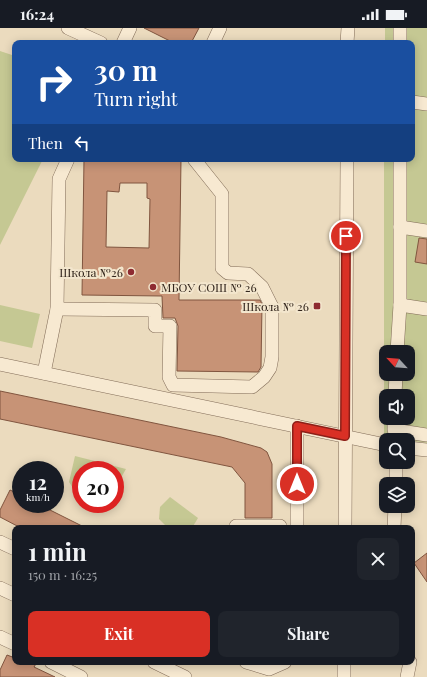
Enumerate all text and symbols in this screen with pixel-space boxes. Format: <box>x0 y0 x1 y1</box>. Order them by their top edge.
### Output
text: 16:24 <box>20 4 54 24</box>
text: 30 m <box>94 51 158 88</box>
icon: right <box>28 56 80 108</box>
text: Turn right <box>94 87 177 111</box>
icon: left <box>71 132 93 154</box>
text: Then <box>28 133 63 153</box>
pin <box>329 219 363 253</box>
icon: arrive <box>335 225 357 247</box>
place label: Школа №26 <box>59 264 123 280</box>
marker: Школа №26 <box>126 267 136 277</box>
place label: МБОУ СОШ № 26 <box>161 279 257 295</box>
marker: МБОУ СОШ № 26 <box>148 282 158 292</box>
place label: Школа № 26 <box>242 298 309 314</box>
marker: Школа № 26 <box>312 301 322 311</box>
north arrow <box>379 345 415 381</box>
map controls <box>379 345 415 513</box>
button: sound <box>379 389 415 425</box>
button: search <box>379 433 415 469</box>
speed limit sign: 20 <box>72 461 124 513</box>
position arrow <box>276 463 318 505</box>
text: 12 <box>29 468 47 495</box>
button: layers <box>379 477 415 513</box>
text: km/h <box>26 490 50 504</box>
text: 1 min <box>28 535 87 567</box>
button: close <box>357 538 399 580</box>
text: 150 m · 16:25 <box>28 566 97 583</box>
button: Exit <box>28 611 210 657</box>
button: Share <box>218 611 399 657</box>

